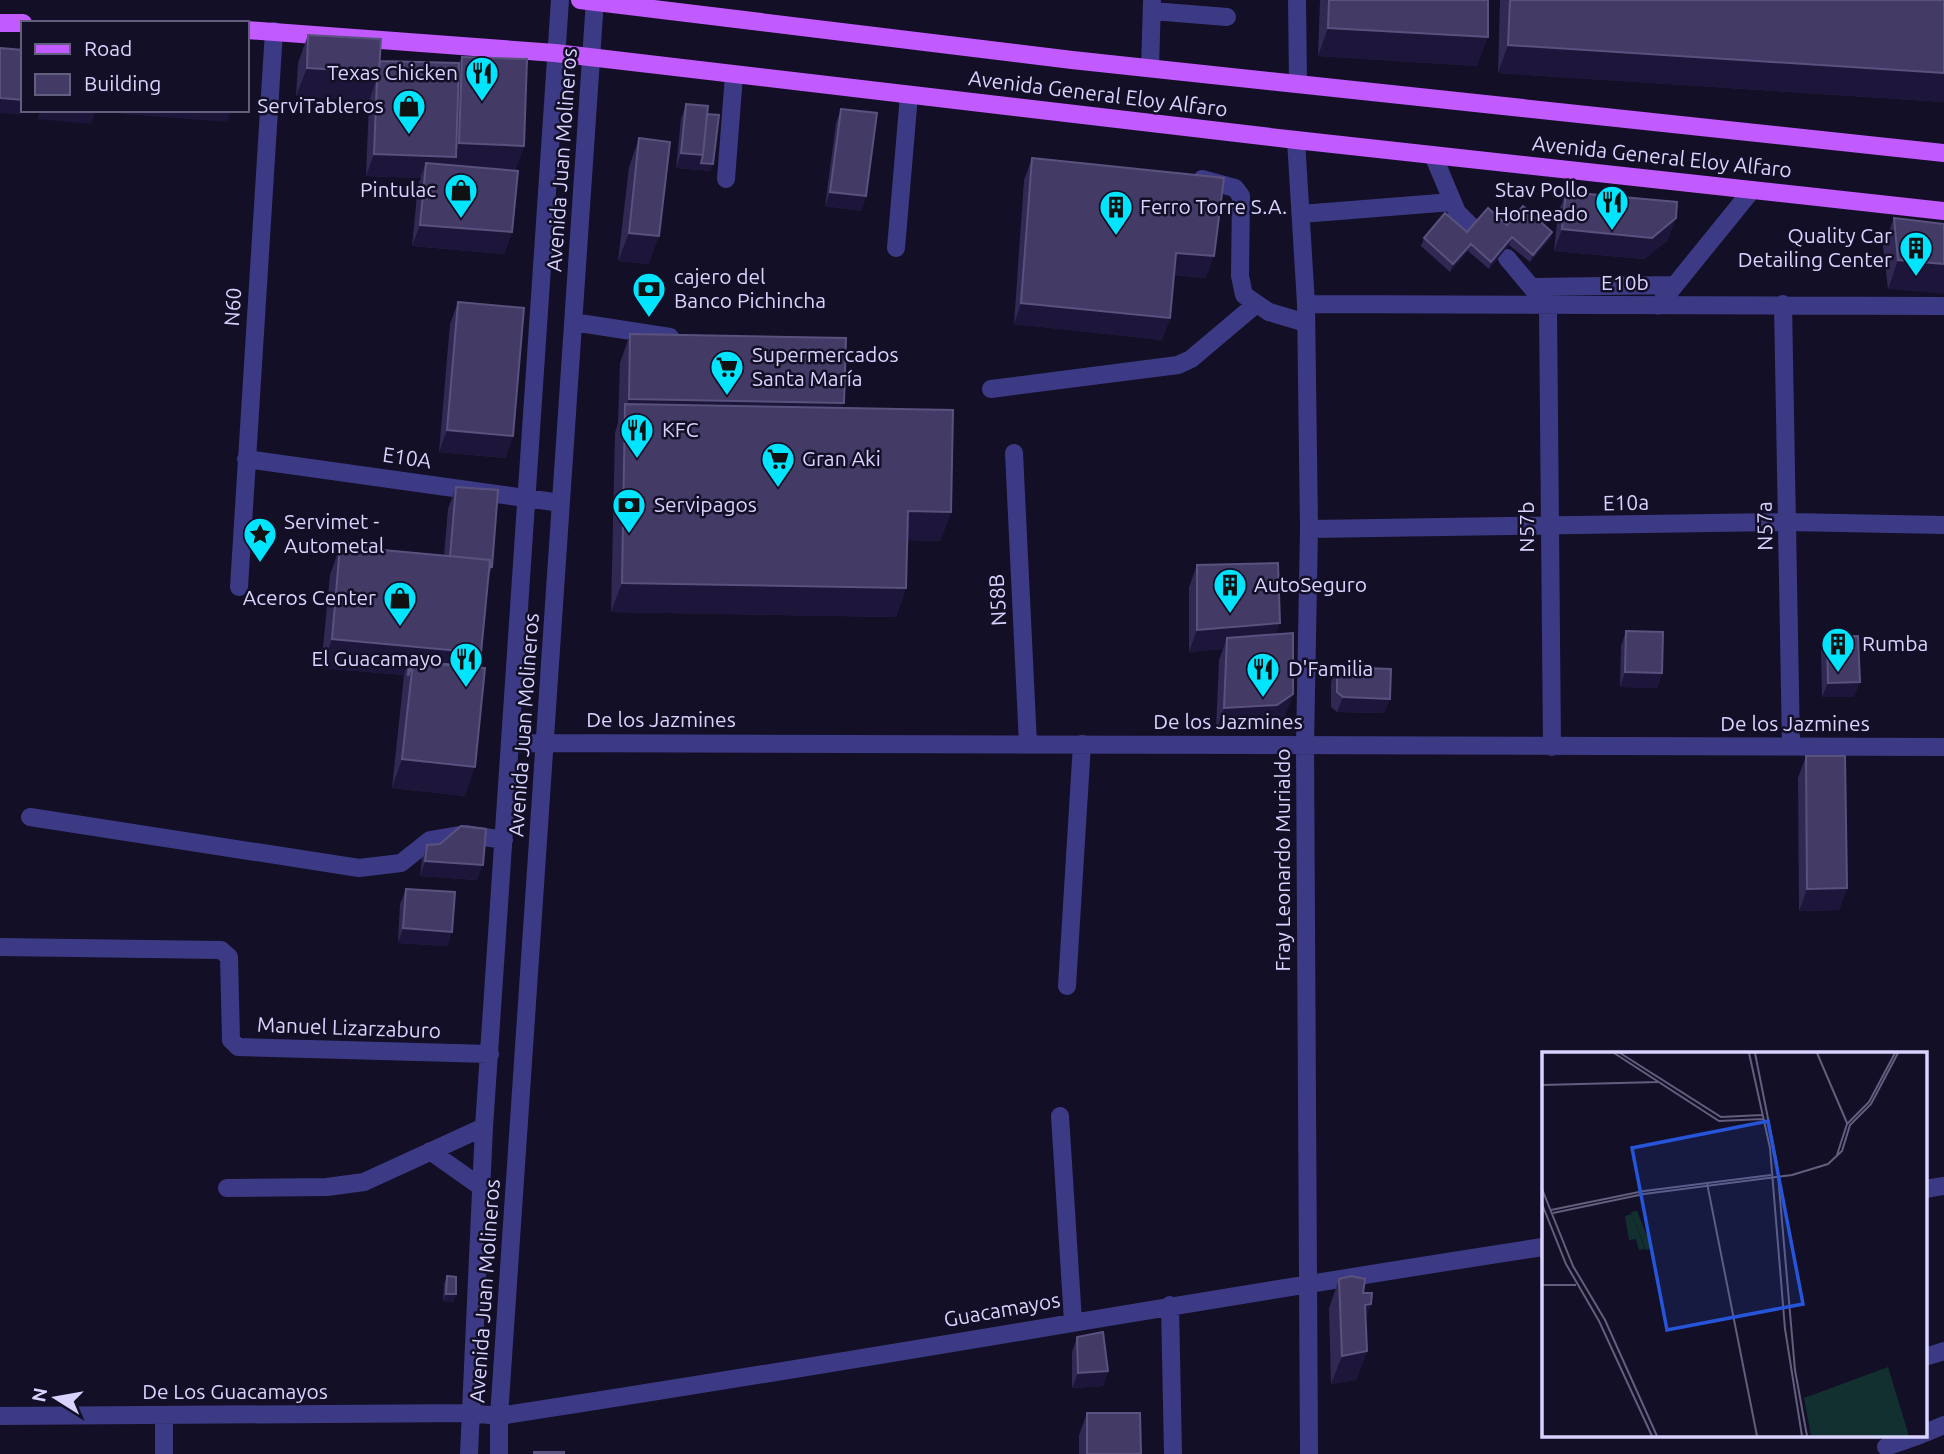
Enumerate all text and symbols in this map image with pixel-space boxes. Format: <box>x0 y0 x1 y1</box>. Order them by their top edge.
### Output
legend <box>21 21 248 112</box>
text: Road <box>84 36 132 60</box>
street label: Avenida Juan Molineros <box>541 47 581 273</box>
restaurant icon: Texas Chicken <box>463 54 501 103</box>
place label: Texas Chicken <box>327 60 458 84</box>
street label: Avenida General Eloy Alfaro <box>967 65 1229 121</box>
text: Building <box>84 71 161 95</box>
shop icon: ServiTableros <box>390 87 428 136</box>
place label: ServiTableros <box>257 93 384 117</box>
street label: Avenida General Eloy Alfaro <box>1531 130 1793 182</box>
shop icon: Pintulac <box>442 171 480 220</box>
place label: Pintulac <box>360 177 436 201</box>
place label: Stav Pollo Horneado <box>1494 177 1588 225</box>
restaurant icon: Stav Pollo Horneado <box>1593 183 1631 232</box>
building icon: Ferro Torre S.A. <box>1097 188 1135 237</box>
place label: Ferro Torre S.A. <box>1140 194 1287 218</box>
place label: Quality Car Detailing Center <box>1738 223 1892 271</box>
building icon: Quality Car Detailing Center <box>1897 229 1935 278</box>
place label: cajero del Banco Pichincha <box>674 264 826 312</box>
bank icon: cajero del Banco Pichincha <box>630 270 668 319</box>
street label: E10b <box>1601 270 1649 294</box>
street label: N60 <box>219 287 245 327</box>
place label: Supermercados Santa María <box>752 342 899 390</box>
supermarket icon: Supermercados Santa María <box>708 348 746 397</box>
restaurant icon: KFC <box>618 411 656 460</box>
place label: KFC <box>662 417 699 441</box>
supermarket icon: Gran Aki <box>759 440 797 489</box>
street label: E10A <box>381 442 433 472</box>
place label: Gran Aki <box>802 446 881 470</box>
bank icon: Servipagos <box>610 486 648 535</box>
street label: E10a <box>1603 490 1649 514</box>
place label: Servipagos <box>654 492 757 516</box>
street label: N57a <box>1752 501 1776 551</box>
street label: N57b <box>1514 502 1538 552</box>
place label: Servimet - Autometal <box>284 509 384 557</box>
place icon: Servimet - Autometal <box>241 515 279 564</box>
building icon: AutoSeguro <box>1211 566 1249 615</box>
place label: AutoSeguro <box>1254 572 1367 596</box>
street label: N58B <box>984 573 1010 627</box>
shop icon: Aceros Center <box>381 579 419 628</box>
place label: Aceros Center <box>243 585 376 609</box>
street label: Avenida Juan Molineros <box>503 612 543 838</box>
building icon: Rumba <box>1819 625 1857 674</box>
place label: Rumba <box>1862 631 1928 655</box>
restaurant icon: El Guacamayo <box>447 640 485 689</box>
place label: El Guacamayo <box>311 646 442 670</box>
restaurant icon: D'Familia <box>1244 650 1282 699</box>
place label: D'Familia <box>1288 656 1373 680</box>
street label: De los Jazmines <box>586 707 736 731</box>
street label: De los Jazmines <box>1153 709 1303 733</box>
street label: De los Jazmines <box>1720 711 1870 735</box>
street label: Fray Leonardo Murialdo <box>1270 748 1294 972</box>
street label: Manuel Lizarzaburo <box>257 1012 441 1042</box>
inset map <box>1542 1052 1926 1436</box>
street label: Avenida Juan Molineros <box>464 1178 504 1404</box>
street label: Guacamayos <box>942 1287 1062 1331</box>
north arrow <box>21 1363 91 1433</box>
street label: De Los Guacamayos <box>142 1379 328 1403</box>
text: N <box>27 1386 51 1404</box>

